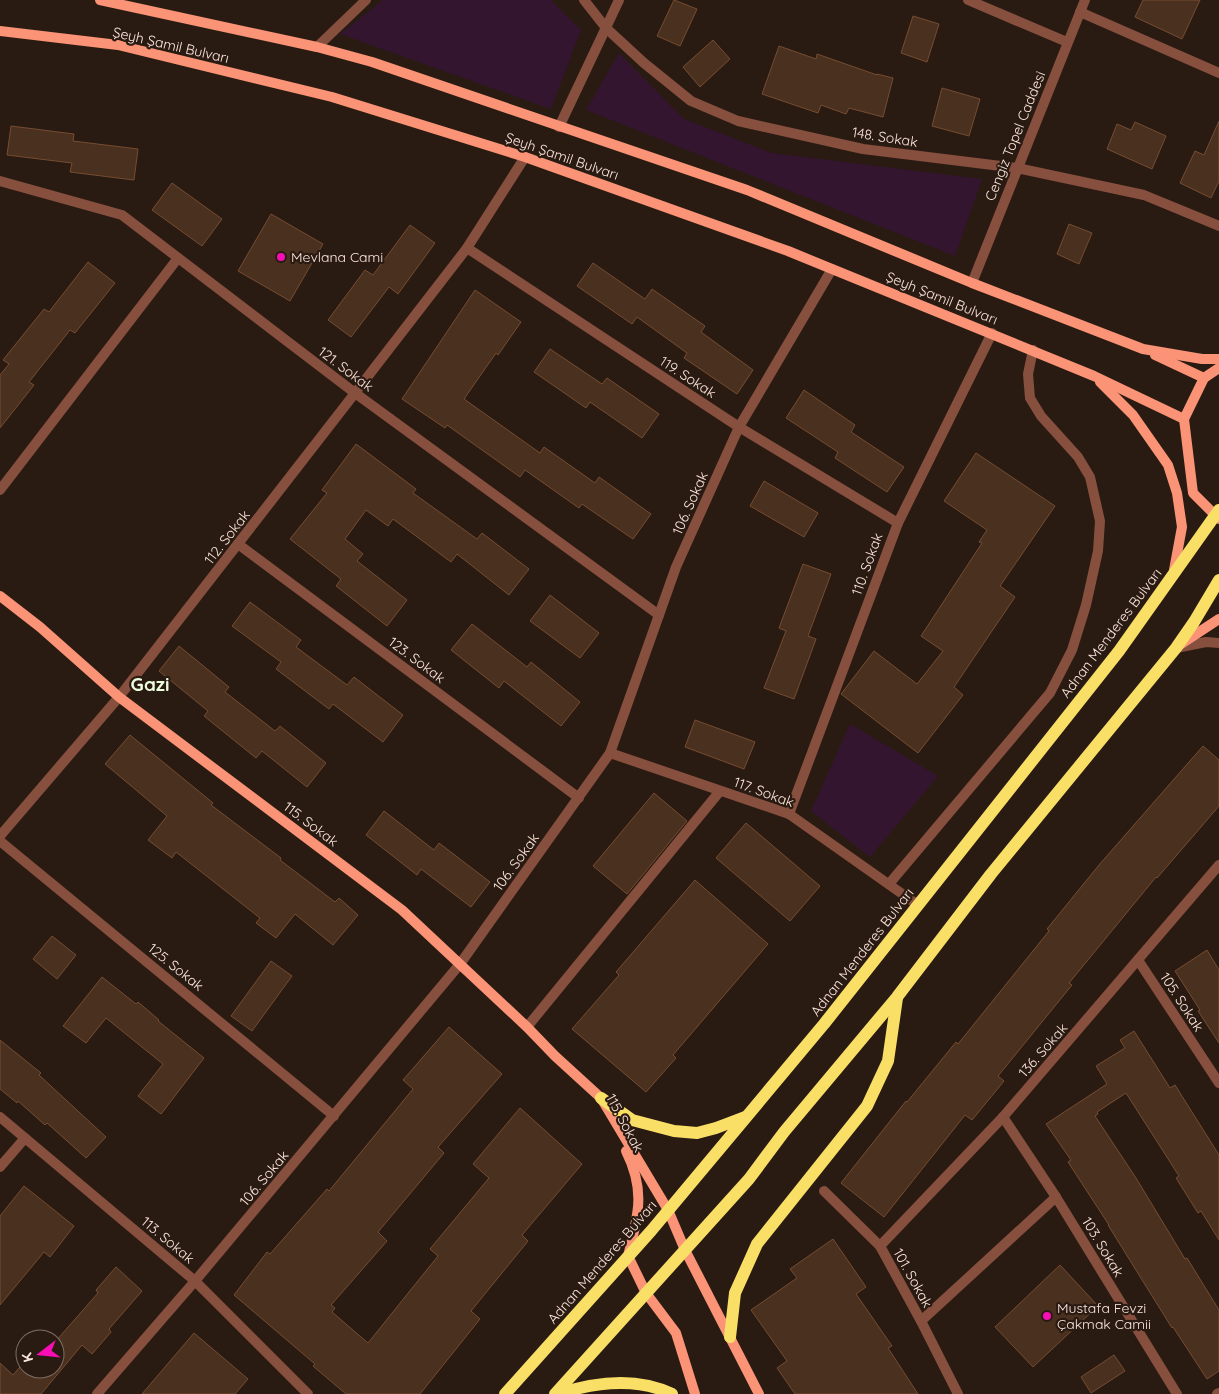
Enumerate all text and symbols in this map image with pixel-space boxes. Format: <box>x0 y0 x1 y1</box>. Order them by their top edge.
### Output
street label: Şeyh Şamil Bulvarı <box>111 23 231 67</box>
street label: Cengiz Topel Caddesi <box>981 69 1049 203</box>
street label: 148. Sokak <box>851 123 919 151</box>
street label: Şeyh Şamil Bulvarı <box>503 128 621 184</box>
place label: Mevlana Cami <box>291 248 383 266</box>
marker: Mevlana Cami <box>275 251 287 263</box>
street label: Şeyh Şamil Bulvarı <box>884 267 1000 329</box>
street label: 121. Sokak <box>315 342 377 396</box>
street label: 119. Sokak <box>656 352 720 402</box>
street label: 106. Sokak <box>668 469 712 537</box>
street label: 112. Sokak <box>200 506 254 568</box>
street label: 110. Sokak <box>847 530 887 598</box>
street label: Adnan Menderes Bulvarı <box>1056 565 1166 701</box>
street label: 123. Sokak <box>385 633 449 687</box>
district label: Gazi <box>130 672 170 696</box>
street label: 117. Sokak <box>731 773 797 811</box>
street label: 115. Sokak <box>280 798 342 850</box>
street label: 106. Sokak <box>489 830 543 894</box>
street label: Adnan Menderes Bulvarı <box>806 884 918 1020</box>
street label: 125. Sokak <box>145 939 207 995</box>
street label: 105. Sokak <box>1156 969 1208 1035</box>
street label: 136. Sokak <box>1015 1019 1071 1081</box>
street label: 115. Sokak <box>602 1091 648 1155</box>
street label: 106. Sokak <box>236 1146 292 1210</box>
street label: Adnan Menderes Bulvarı <box>544 1197 660 1327</box>
street label: 113. Sokak <box>138 1213 198 1267</box>
street label: 103. Sokak <box>1078 1214 1128 1280</box>
street label: 101. Sokak <box>889 1245 937 1311</box>
place label: Mustafa Fevzi Çakmak Camii <box>1057 1299 1151 1333</box>
marker: Mustafa Fevzi Çakmak Camii <box>1041 1310 1053 1322</box>
north arrow <box>15 1329 65 1379</box>
text: K <box>18 1351 37 1364</box>

